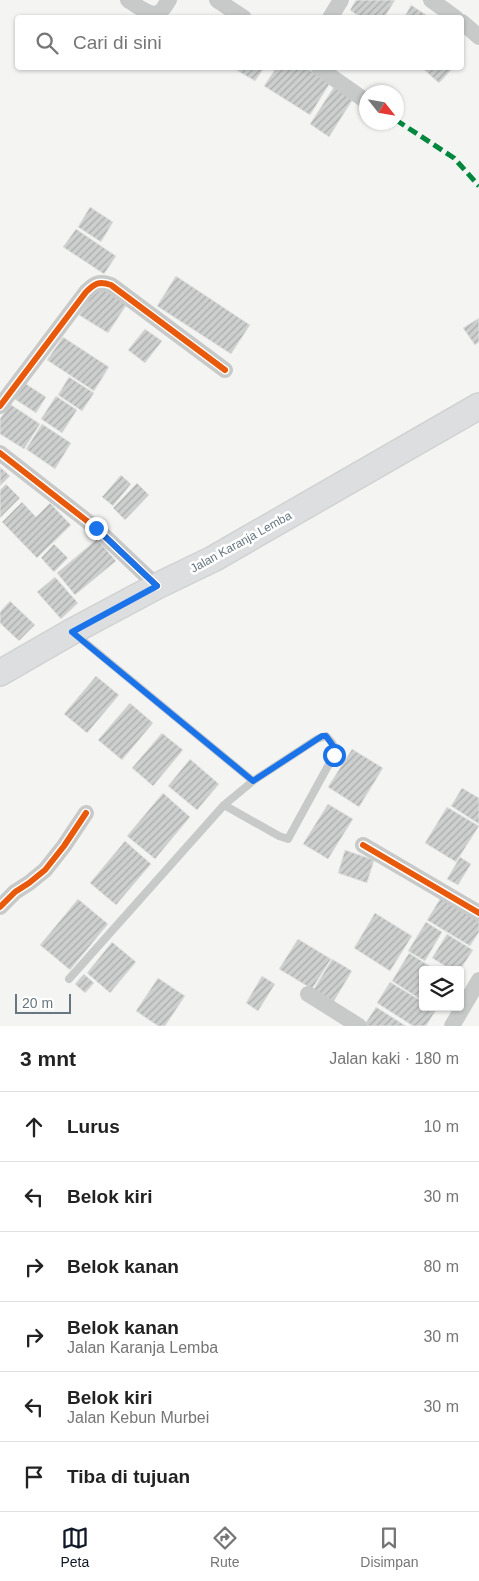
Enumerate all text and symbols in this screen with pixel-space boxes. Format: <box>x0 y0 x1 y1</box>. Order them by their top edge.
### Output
search box <box>15 15 464 70</box>
icon: search <box>33 29 61 57</box>
text: Cari di sini <box>73 32 162 53</box>
north arrow <box>359 85 404 130</box>
street label: Jalan Karanja Lemba <box>188 508 294 576</box>
route end <box>85 517 108 540</box>
route start <box>323 744 346 767</box>
map controls <box>419 966 464 1011</box>
button: layers <box>419 966 464 1011</box>
scale bar <box>15 991 71 1014</box>
text: 20 m <box>22 995 53 1011</box>
text: 3 mnt <box>20 1047 76 1070</box>
text: Jalan kaki · 180 m <box>329 1050 459 1067</box>
icon: ahead <box>20 1113 48 1141</box>
text: Lurus <box>67 1116 120 1137</box>
text: 10 m <box>423 1118 459 1135</box>
icon: left <box>20 1183 48 1211</box>
text: Belok kiri <box>67 1186 153 1207</box>
text: 30 m <box>423 1188 459 1205</box>
icon: right <box>20 1253 48 1281</box>
text: Belok kanan <box>67 1256 179 1277</box>
text: 80 m <box>423 1258 459 1275</box>
text: Belok kanan <box>67 1317 179 1338</box>
icon: right <box>20 1323 48 1351</box>
text: 30 m <box>423 1328 459 1345</box>
text: Jalan Karanja Lemba <box>67 1339 218 1356</box>
text: Belok kiri <box>67 1387 153 1408</box>
icon: left <box>20 1393 48 1421</box>
text: 30 m <box>423 1398 459 1415</box>
text: Jalan Kebun Murbei <box>67 1409 209 1426</box>
icon: arrive <box>20 1463 48 1491</box>
text: Tiba di tujuan <box>67 1466 190 1487</box>
tab: Peta <box>60 1524 89 1570</box>
tab: Rute <box>210 1524 240 1570</box>
tab: Disimpan <box>360 1524 419 1570</box>

